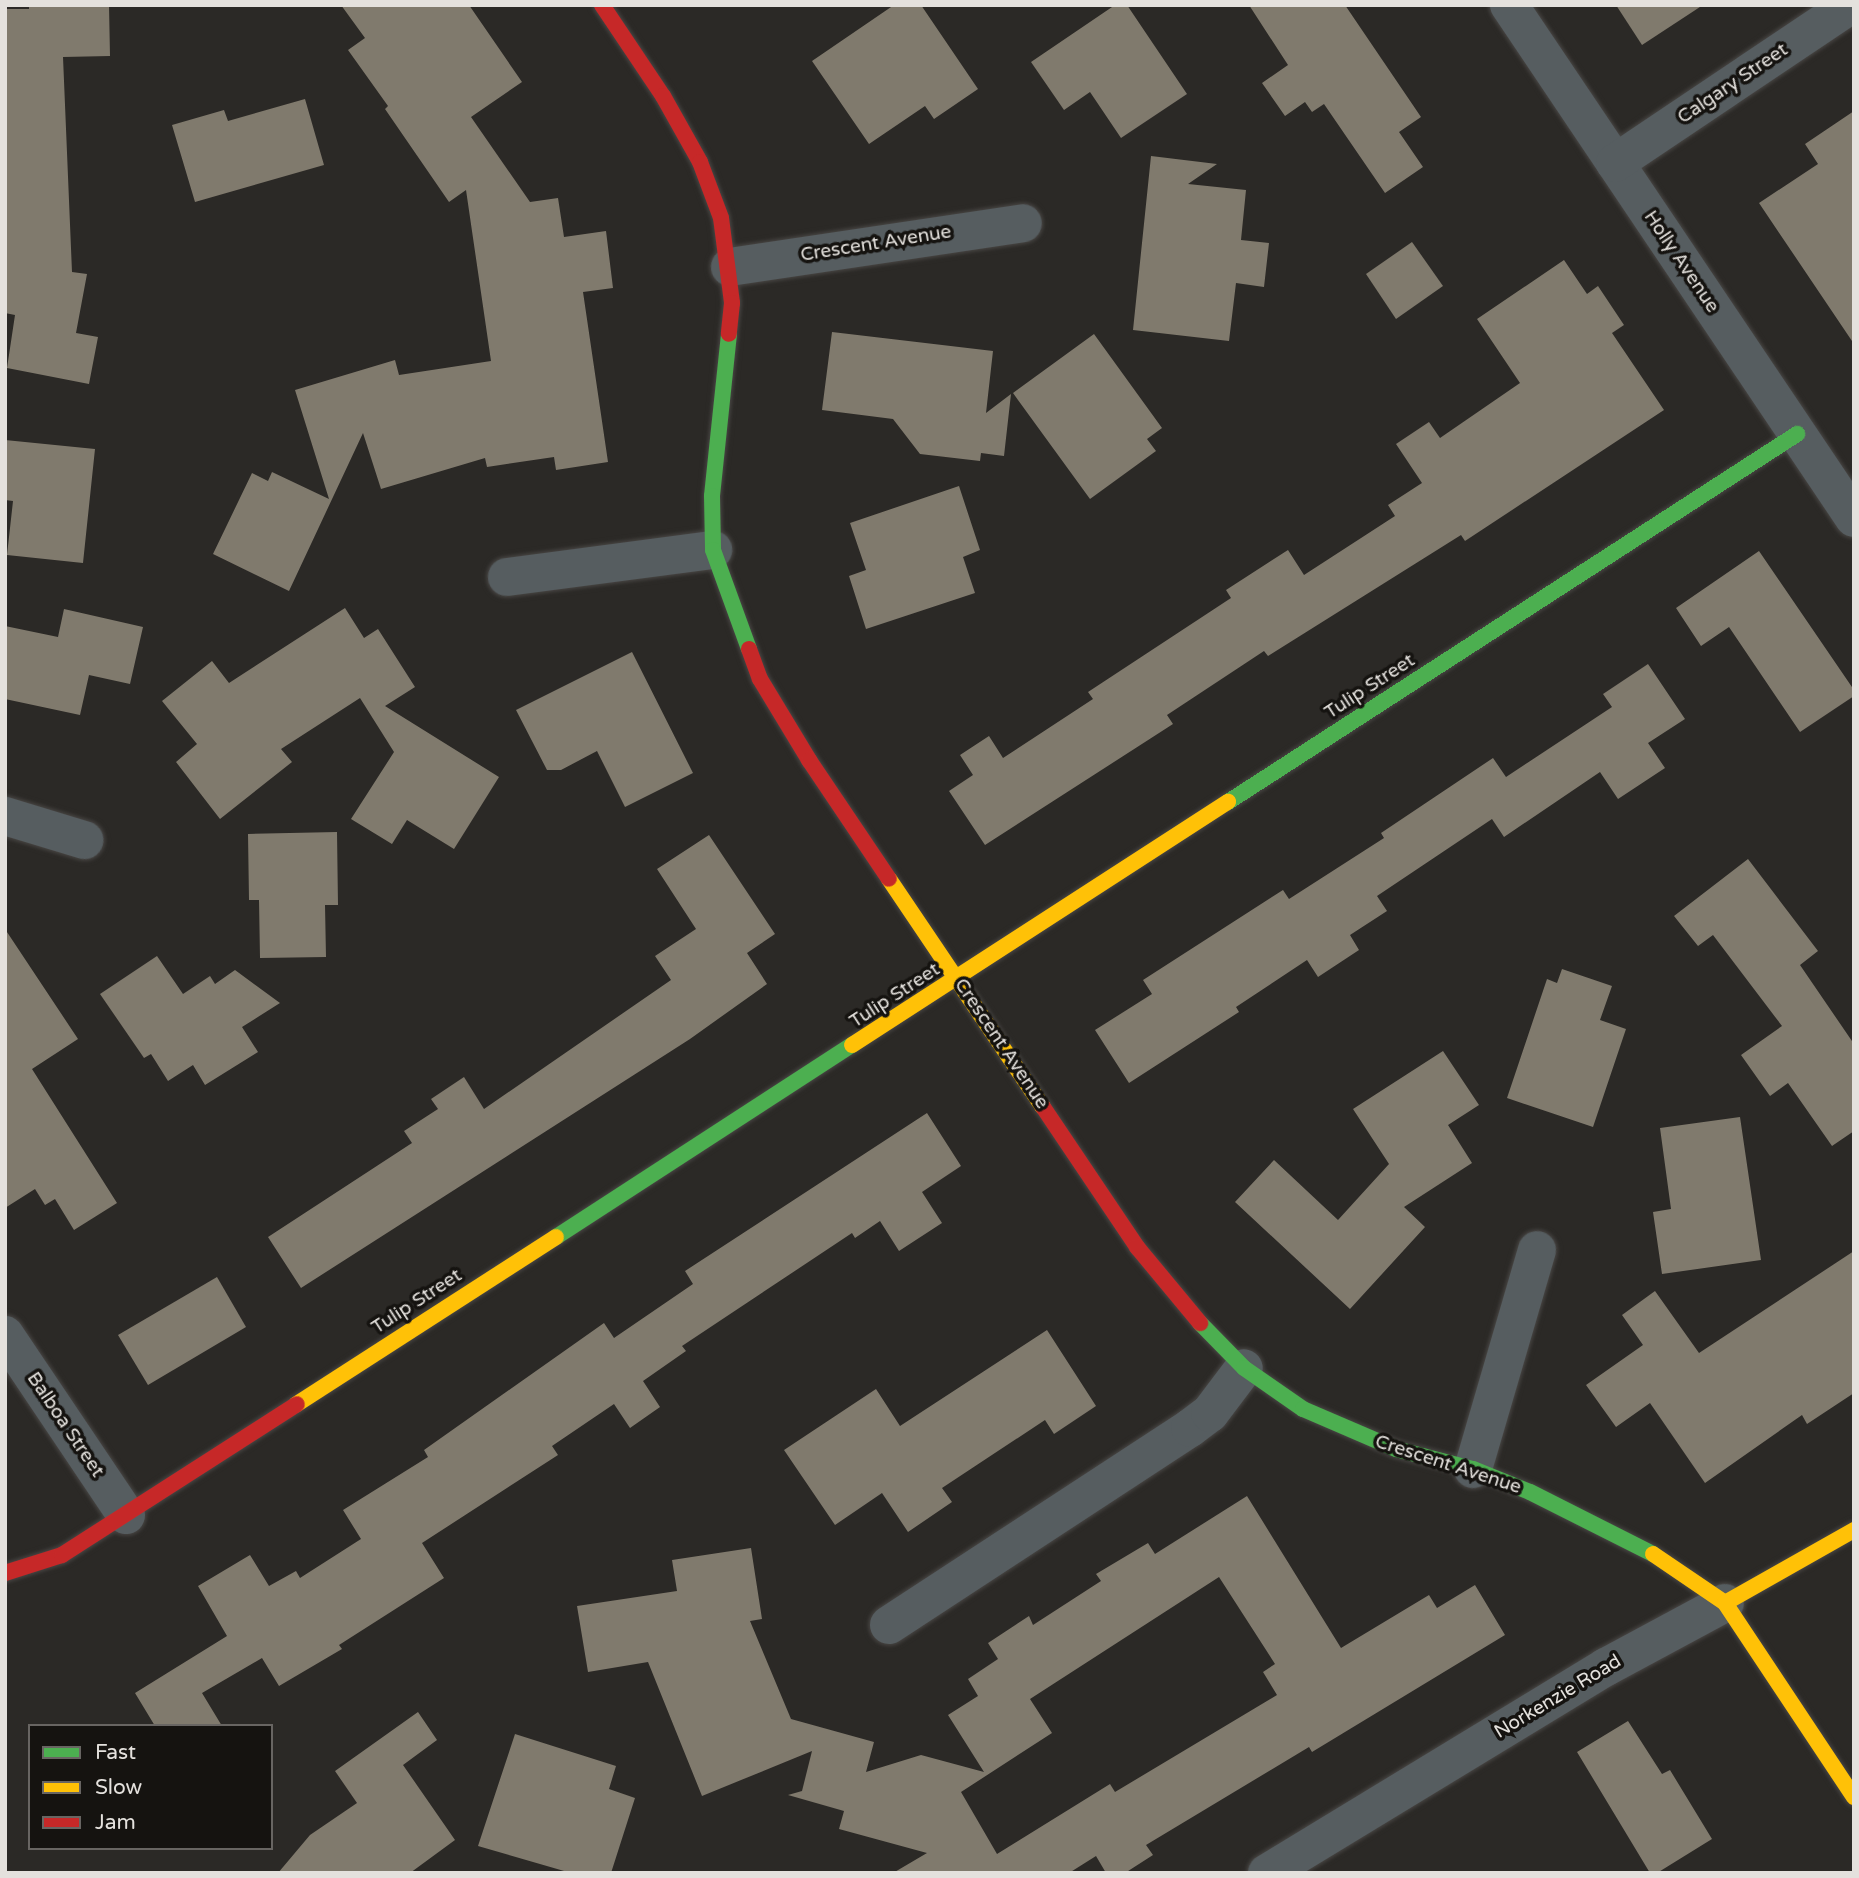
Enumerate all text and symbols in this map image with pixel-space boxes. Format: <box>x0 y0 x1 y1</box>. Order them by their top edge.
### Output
street label: Calgary Street <box>1674 39 1792 129</box>
street label: Holly Avenue <box>1638 207 1724 317</box>
street label: Crescent Avenue <box>799 221 953 267</box>
street label: Tulip Street <box>1321 649 1419 725</box>
street label: Tulip Street <box>846 958 944 1034</box>
street label: Crescent Avenue <box>949 975 1053 1113</box>
street label: Tulip Street <box>368 1264 466 1340</box>
street label: Balboa Street <box>21 1368 109 1482</box>
street label: Crescent Avenue <box>1372 1431 1524 1499</box>
street label: Norkenzie Road <box>1490 1650 1626 1744</box>
legend <box>28 1724 273 1850</box>
text: Fast <box>95 1740 136 1765</box>
text: Slow <box>95 1775 142 1800</box>
text: Jam <box>95 1810 136 1835</box>

